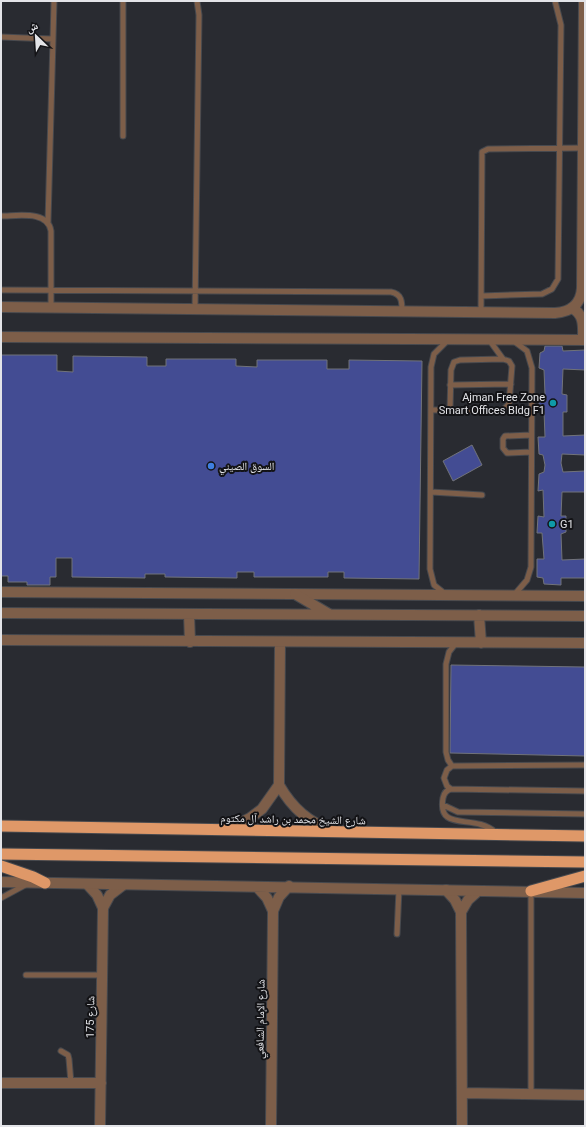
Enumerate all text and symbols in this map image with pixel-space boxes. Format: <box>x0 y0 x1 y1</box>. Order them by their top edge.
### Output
north arrow <box>16 16 56 56</box>
text: ش <box>24 19 41 37</box>
place label: Ajman Free Zone Smart Offices Bldg F1 <box>439 391 545 417</box>
marker: Ajman Free Zone Smart Offices Bldg F1 <box>548 398 558 408</box>
place label: السوق الصيني <box>219 460 274 475</box>
marker: السوق الصيني <box>206 461 216 471</box>
place label: G1 <box>560 518 574 531</box>
marker: G1 <box>547 519 557 529</box>
street label: شارع الشيخ محمد بن راشد آل مكتوم <box>220 812 366 827</box>
street label: شارع الإمام الشافعي <box>253 979 269 1059</box>
street label: شارع 175 <box>84 996 97 1038</box>

